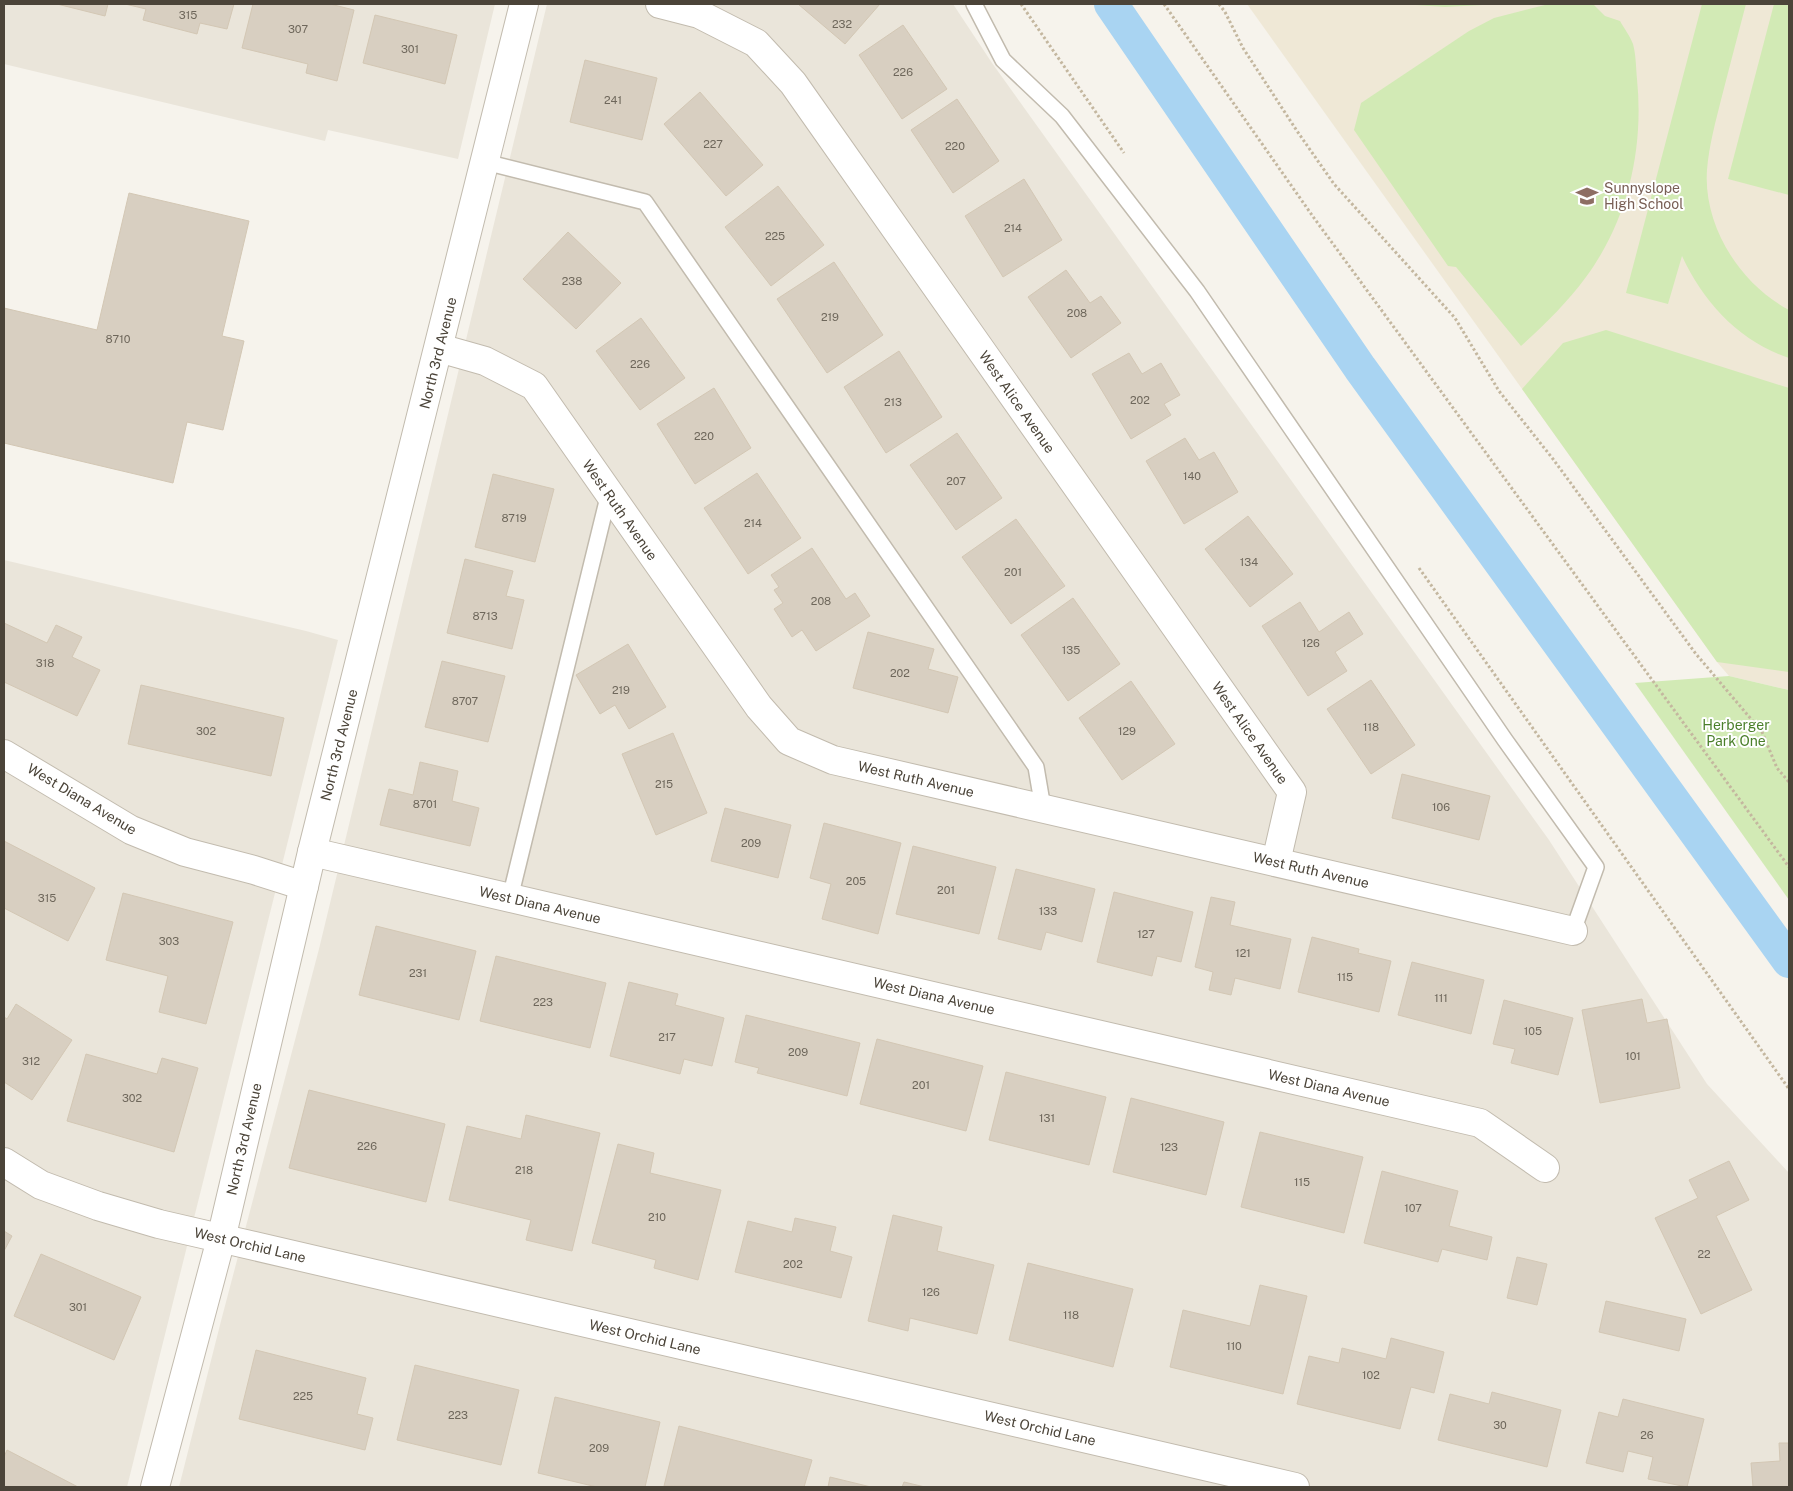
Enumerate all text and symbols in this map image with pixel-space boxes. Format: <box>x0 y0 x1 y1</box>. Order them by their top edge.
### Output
house number: 315 <box>179 9 197 21</box>
house number: 232 <box>832 18 852 30</box>
house number: 307 <box>288 23 308 35</box>
house number: 301 <box>401 43 419 55</box>
house number: 226 <box>893 66 913 78</box>
house number: 241 <box>604 94 622 106</box>
house number: 227 <box>703 138 723 150</box>
house number: 220 <box>945 140 965 152</box>
place label: Sunnyslope High School <box>1604 180 1683 212</box>
school or university icon: Sunnyslope High School <box>1574 183 1600 209</box>
house number: 214 <box>1004 222 1022 234</box>
house number: 225 <box>765 230 785 242</box>
house number: 238 <box>562 275 582 287</box>
street label: North 3rd Avenue <box>416 295 460 411</box>
house number: 208 <box>1067 307 1087 319</box>
house number: 219 <box>821 311 839 323</box>
house number: 8710 <box>106 333 131 345</box>
street label: West Alice Avenue <box>976 348 1058 456</box>
house number: 226 <box>630 358 650 370</box>
house number: 202 <box>1130 394 1150 406</box>
house number: 213 <box>884 396 902 408</box>
house number: 220 <box>694 430 714 442</box>
street label: West Ruth Avenue <box>579 457 661 563</box>
house number: 140 <box>1183 470 1201 482</box>
house number: 207 <box>946 475 966 487</box>
house number: 8719 <box>501 512 527 524</box>
house number: 214 <box>744 517 762 529</box>
house number: 134 <box>1240 556 1258 568</box>
house number: 201 <box>1004 566 1022 578</box>
house number: 208 <box>811 595 831 607</box>
house number: 8713 <box>472 610 498 622</box>
house number: 126 <box>1302 637 1320 649</box>
house number: 135 <box>1062 644 1080 656</box>
house number: 318 <box>36 657 54 669</box>
house number: 202 <box>890 667 910 679</box>
street label: West Alice Avenue <box>1209 679 1291 787</box>
house number: 219 <box>612 684 630 696</box>
street label: North 3rd Avenue <box>317 687 361 803</box>
house number: 8707 <box>452 695 479 707</box>
park label: Herberger Park One <box>1702 717 1770 749</box>
house number: 118 <box>1363 721 1379 733</box>
house number: 302 <box>196 725 217 737</box>
house number: 129 <box>1118 725 1136 737</box>
street label: West Ruth Avenue <box>856 758 976 800</box>
street label: West Diana Avenue <box>24 760 140 838</box>
house number: 215 <box>655 778 673 790</box>
house number: 8701 <box>413 798 437 810</box>
house number: 106 <box>1432 801 1450 813</box>
house number: 209 <box>741 837 761 849</box>
street label: West Ruth Avenue <box>1251 849 1371 891</box>
house number: 205 <box>846 875 866 887</box>
street label: West Diana Avenue <box>478 883 603 927</box>
house number: 201 <box>937 884 955 896</box>
house number: 315 <box>38 892 56 904</box>
house number: 133 <box>1039 905 1057 917</box>
house number: 127 <box>1137 928 1155 940</box>
house number: 303 <box>159 935 179 947</box>
house number: 121 <box>1235 947 1251 959</box>
house number: 231 <box>409 967 427 979</box>
house number: 115 <box>1337 971 1353 983</box>
street label: West Diana Avenue <box>872 974 997 1018</box>
house number: 111 <box>1434 992 1448 1004</box>
house number: 223 <box>533 996 553 1008</box>
house number: 105 <box>1524 1025 1542 1037</box>
house number: 217 <box>658 1031 676 1043</box>
house number: 209 <box>788 1046 808 1058</box>
house number: 101 <box>1625 1050 1641 1062</box>
house number: 312 <box>22 1055 40 1067</box>
street label: West Diana Avenue <box>1267 1066 1392 1110</box>
house number: 201 <box>912 1079 930 1091</box>
street label: North 3rd Avenue <box>223 1081 265 1197</box>
house number: 302 <box>122 1092 143 1104</box>
house number: 131 <box>1039 1112 1055 1124</box>
house number: 226 <box>357 1140 377 1152</box>
house number: 123 <box>1160 1141 1178 1153</box>
house number: 218 <box>515 1164 533 1176</box>
house number: 115 <box>1294 1176 1310 1188</box>
house number: 107 <box>1404 1202 1422 1214</box>
house number: 210 <box>648 1211 666 1223</box>
street label: West Orchid Lane <box>193 1224 308 1266</box>
house number: 22 <box>1697 1248 1711 1260</box>
house number: 202 <box>783 1258 803 1270</box>
house number: 126 <box>922 1286 940 1298</box>
house number: 301 <box>69 1301 87 1313</box>
house number: 118 <box>1063 1309 1079 1321</box>
street label: West Orchid Lane <box>588 1316 703 1358</box>
house number: 110 <box>1226 1340 1242 1352</box>
house number: 102 <box>1362 1369 1380 1381</box>
house number: 225 <box>293 1390 313 1402</box>
street label: West Orchid Lane <box>983 1407 1098 1449</box>
house number: 223 <box>448 1409 468 1421</box>
house number: 30 <box>1493 1419 1507 1431</box>
house number: 26 <box>1640 1429 1654 1441</box>
house number: 209 <box>589 1442 609 1454</box>

